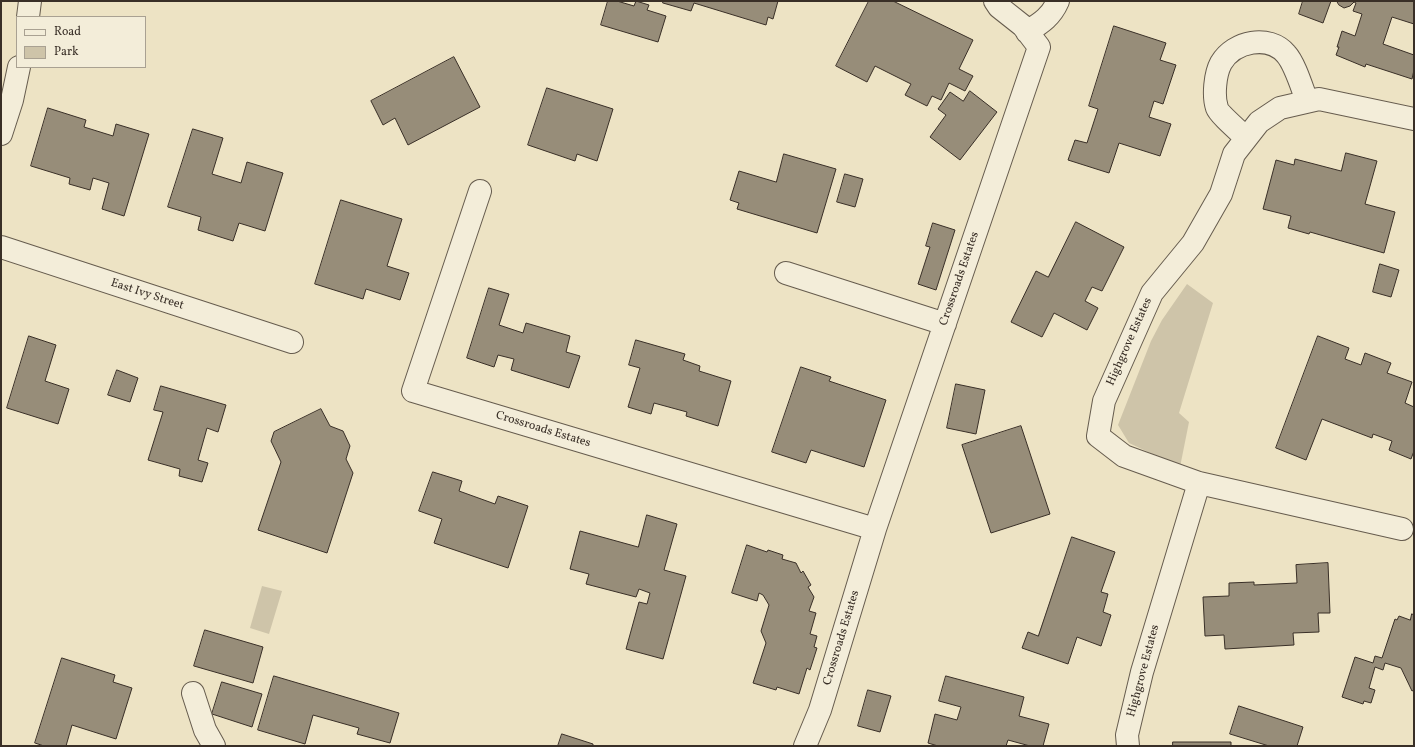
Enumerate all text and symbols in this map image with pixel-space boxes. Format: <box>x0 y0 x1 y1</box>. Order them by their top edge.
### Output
legend <box>16 16 146 68</box>
text: Road <box>54 24 81 40</box>
text: Park <box>54 44 79 60</box>
street label: Crossroads Estates <box>937 230 983 328</box>
street label: East Ivy Street <box>109 276 185 314</box>
street label: Highgrove Estates <box>1104 296 1156 388</box>
street label: Crossroads Estates <box>494 409 592 451</box>
street label: Crossroads Estates <box>821 589 863 687</box>
street label: Highgrove Estates <box>1125 623 1163 719</box>

